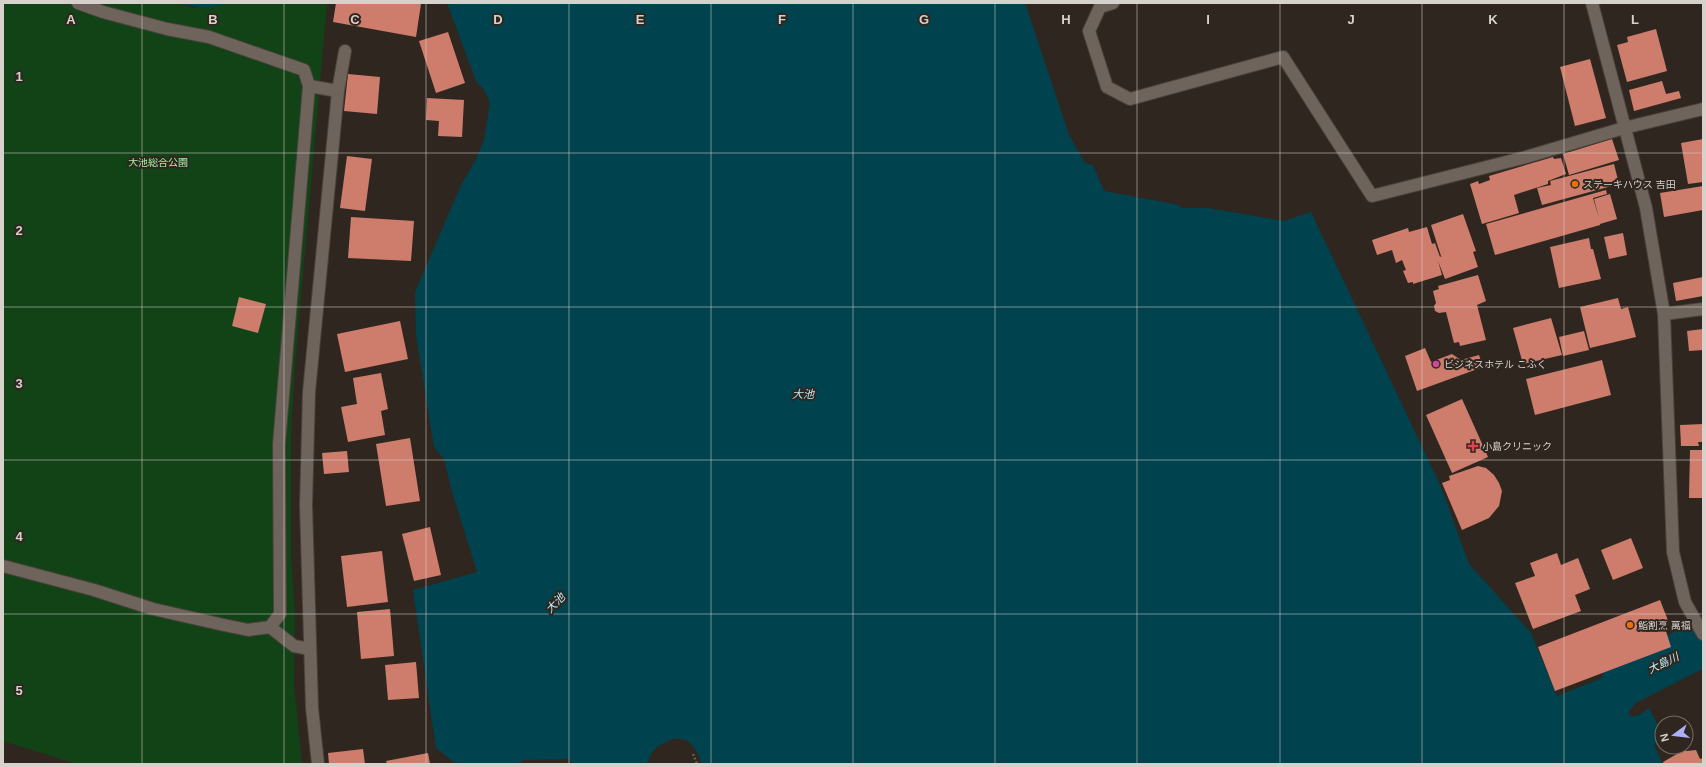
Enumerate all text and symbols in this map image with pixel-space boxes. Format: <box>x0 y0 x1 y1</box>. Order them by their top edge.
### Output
text: A <box>66 12 76 27</box>
text: B <box>208 12 218 27</box>
text: C <box>350 12 360 27</box>
text: D <box>493 12 503 27</box>
text: E <box>636 12 645 27</box>
text: F <box>778 12 786 27</box>
text: G <box>919 12 929 27</box>
text: H <box>1061 12 1071 27</box>
text: I <box>1206 12 1210 27</box>
text: J <box>1347 12 1355 27</box>
text: K <box>1488 12 1498 27</box>
text: L <box>1631 12 1639 27</box>
text: 1 <box>15 69 23 84</box>
park label: 大池総合公園 <box>128 157 188 168</box>
marker: ステーキハウス 吉田 <box>1570 179 1580 189</box>
place label: ステーキハウス 吉田 <box>1583 179 1676 190</box>
text: 2 <box>15 223 23 238</box>
marker: ビジネスホテル こふく <box>1431 359 1441 369</box>
place label: ビジネスホテル こふく <box>1444 359 1547 370</box>
text: 3 <box>15 376 23 391</box>
water label: 大池 <box>792 388 815 400</box>
marker: 小島クリニック <box>1467 440 1479 452</box>
place label: 小島クリニック <box>1482 441 1552 452</box>
text: 4 <box>15 529 23 544</box>
water label: 大池 <box>543 590 568 615</box>
marker: 鮨割烹 萬福 <box>1625 620 1635 630</box>
place label: 鮨割烹 萬福 <box>1638 620 1691 631</box>
water label: 大島川 <box>1646 650 1681 676</box>
text: 5 <box>15 683 23 698</box>
north arrow <box>1654 715 1694 755</box>
text: N <box>1658 732 1671 743</box>

